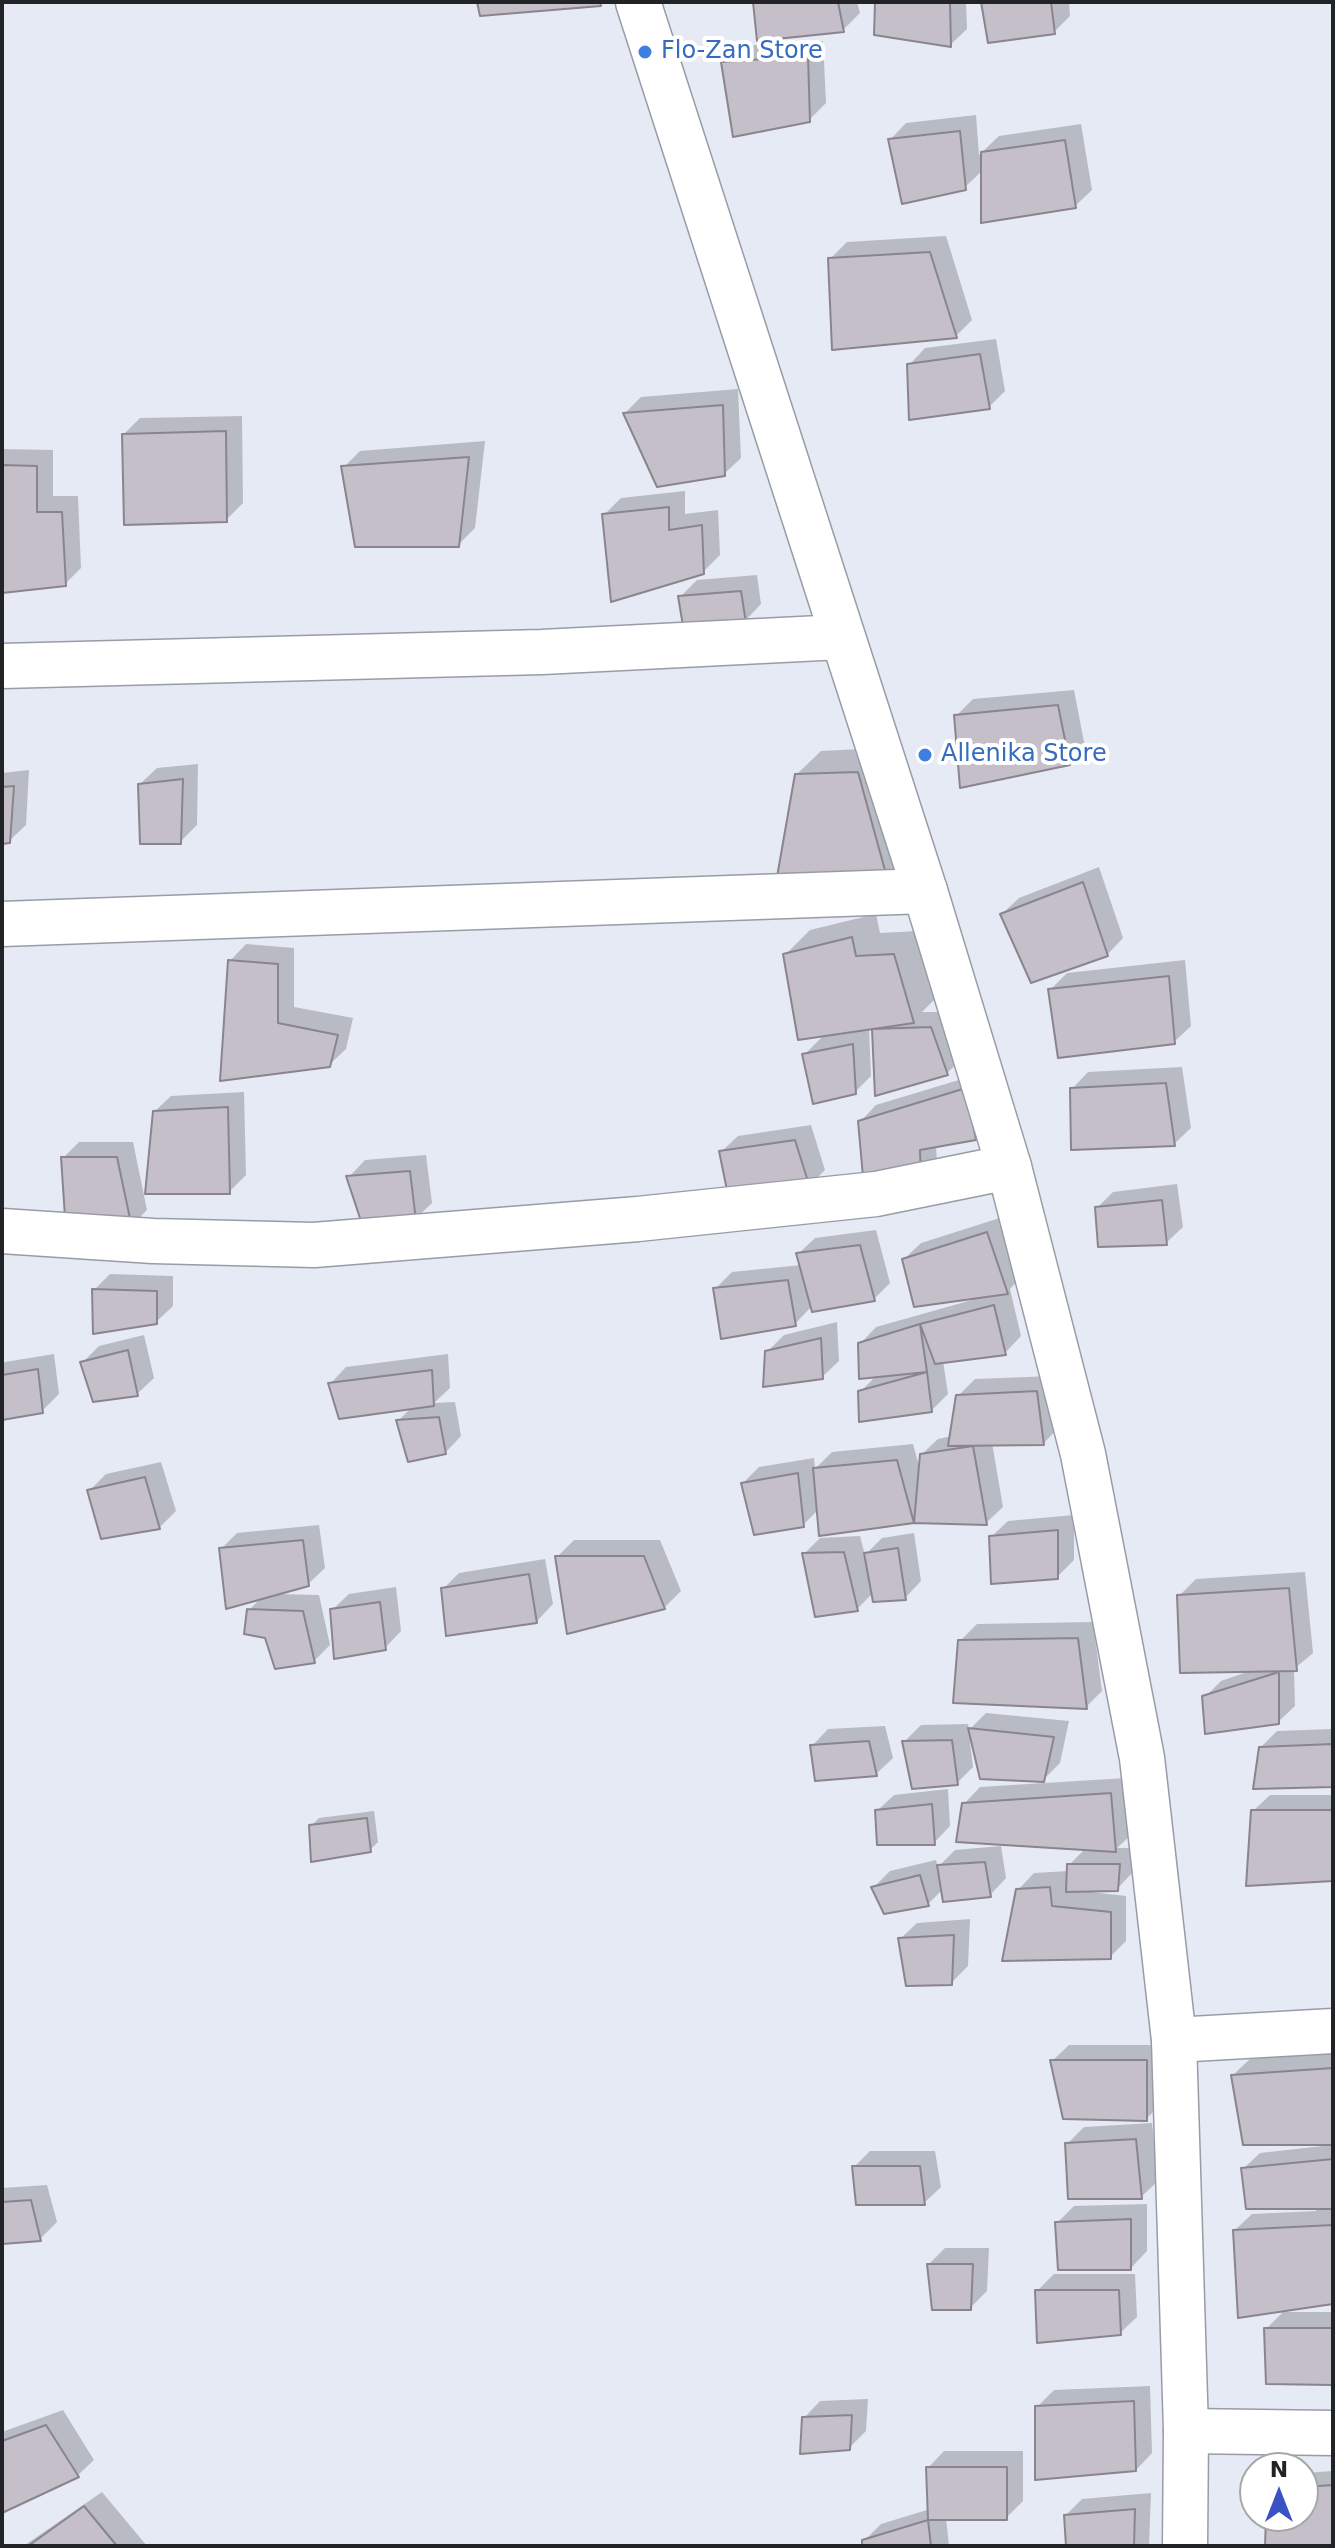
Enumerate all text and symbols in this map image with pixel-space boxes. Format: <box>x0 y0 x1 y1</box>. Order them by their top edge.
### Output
place label: Flo-Zan Store <box>661 38 823 66</box>
marker: Flo-Zan Store <box>636 43 654 61</box>
place label: Allenika Store <box>941 741 1107 769</box>
marker: Allenika Store <box>916 746 934 764</box>
north arrow <box>1239 2452 1319 2532</box>
text: N <box>1270 2457 1288 2482</box>

